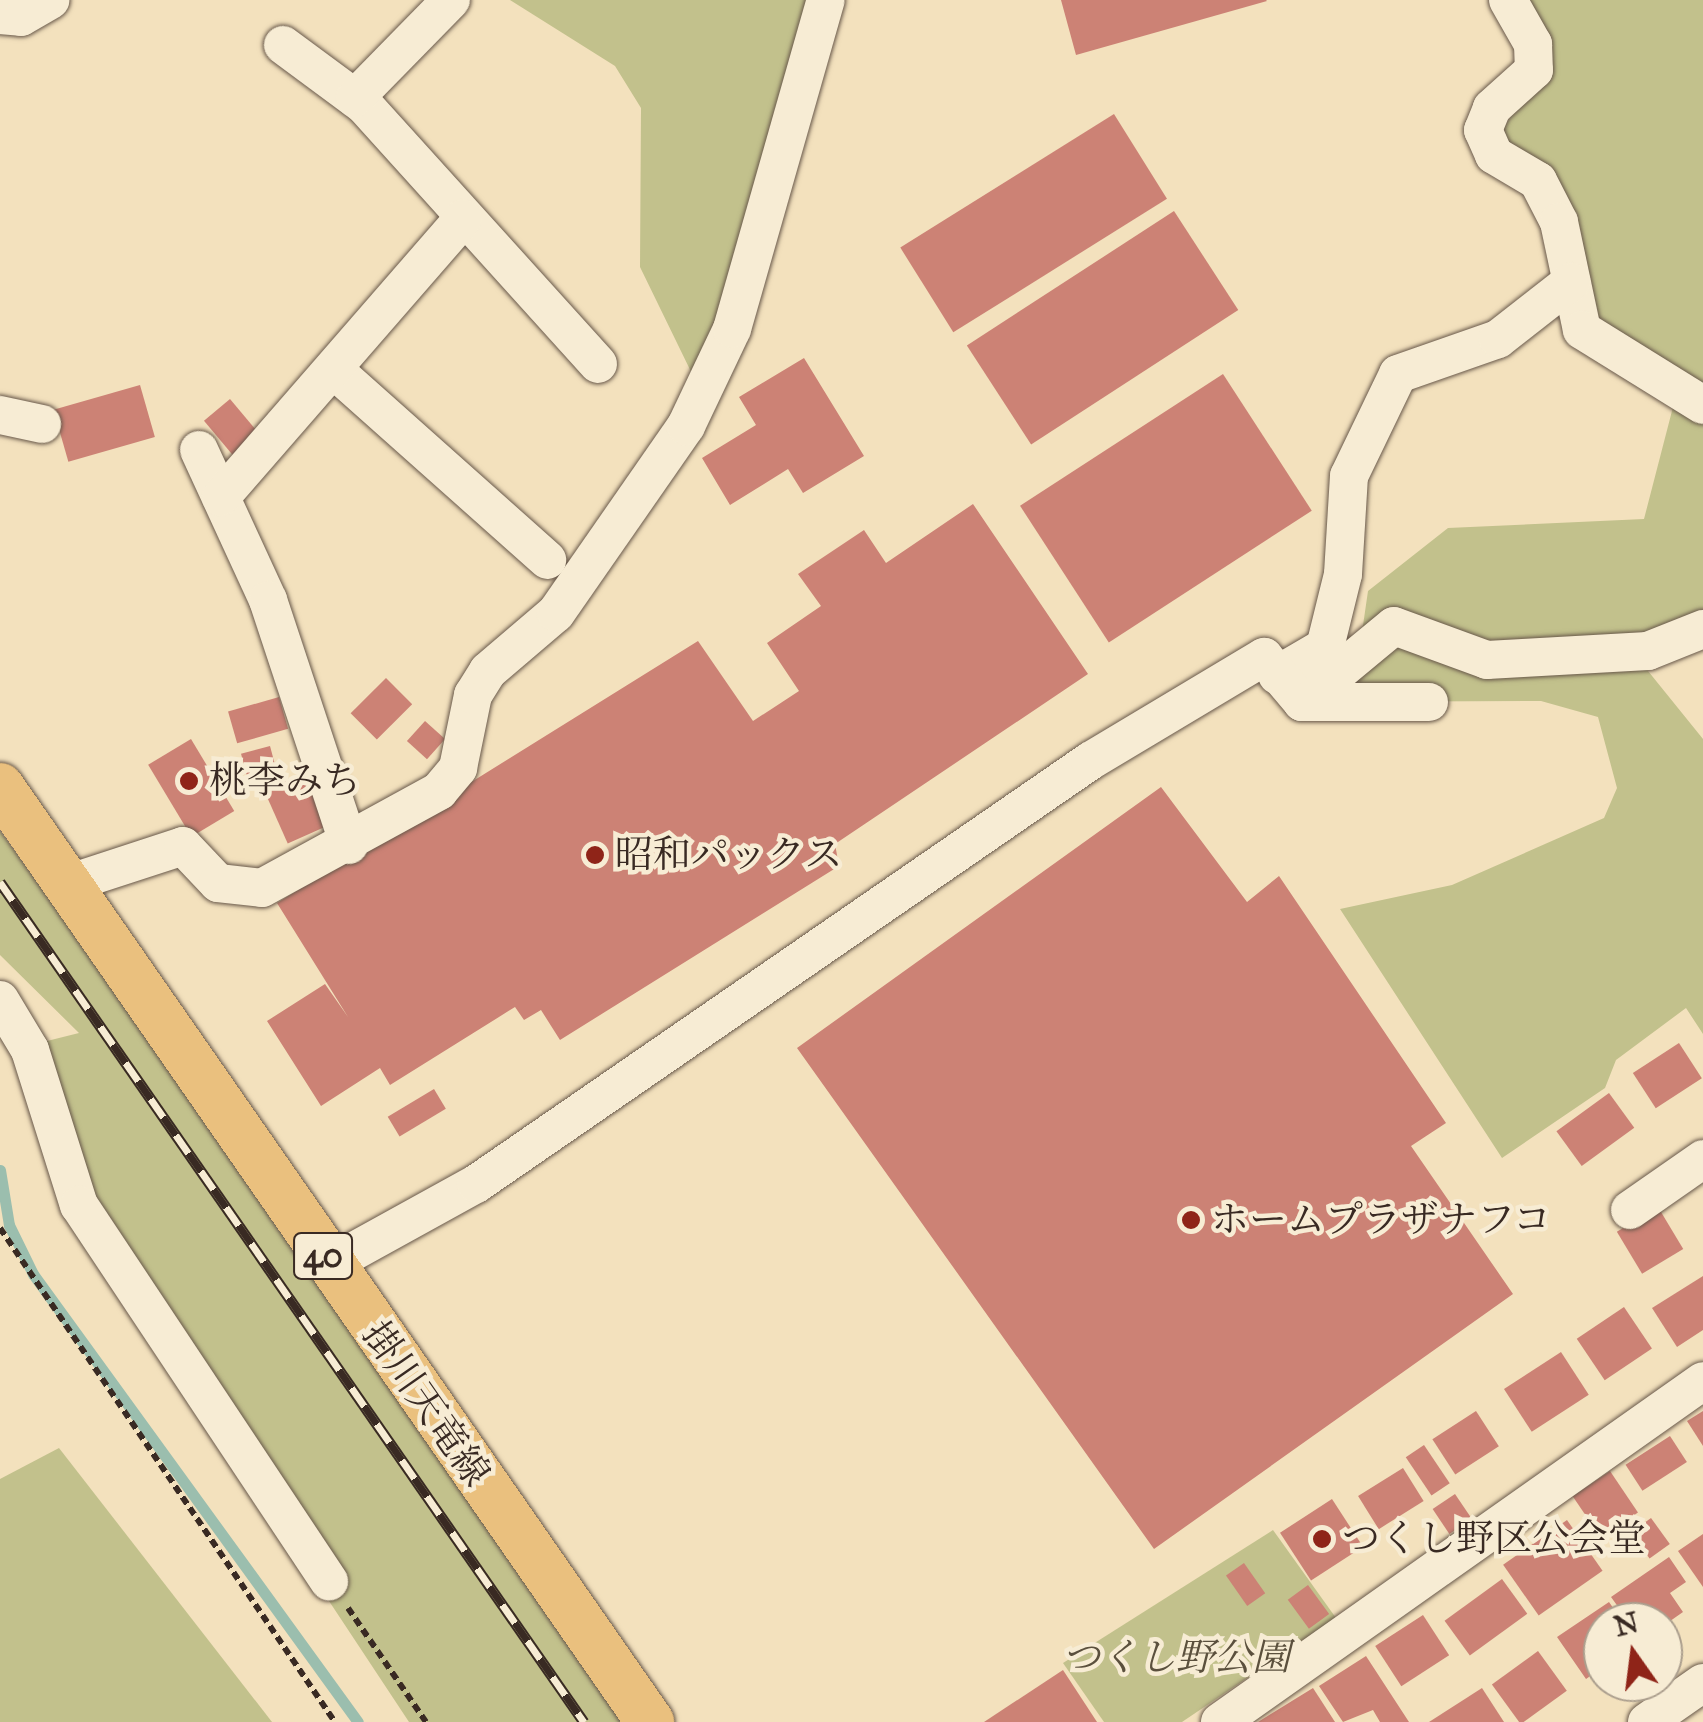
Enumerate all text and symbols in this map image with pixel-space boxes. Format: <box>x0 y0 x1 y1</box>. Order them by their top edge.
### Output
place label: 桃李みち <box>209 758 361 804</box>
marker: 桃李みち <box>178 770 200 792</box>
place label: 昭和パックス <box>615 832 843 878</box>
marker: 昭和パックス <box>584 844 606 866</box>
place label: ホームプラザナフコ <box>1211 1197 1553 1243</box>
marker: ホームプラザナフコ <box>1180 1209 1202 1231</box>
road number: 40 <box>293 1226 353 1286</box>
street label: 掛川天竜線 <box>353 1313 499 1495</box>
place label: つくし野区公会堂 <box>1342 1516 1646 1562</box>
marker: つくし野区公会堂 <box>1311 1528 1333 1550</box>
north arrow <box>1583 1602 1683 1702</box>
text: N <box>1610 1604 1642 1644</box>
park label: つくし野公園 <box>1062 1635 1290 1681</box>

